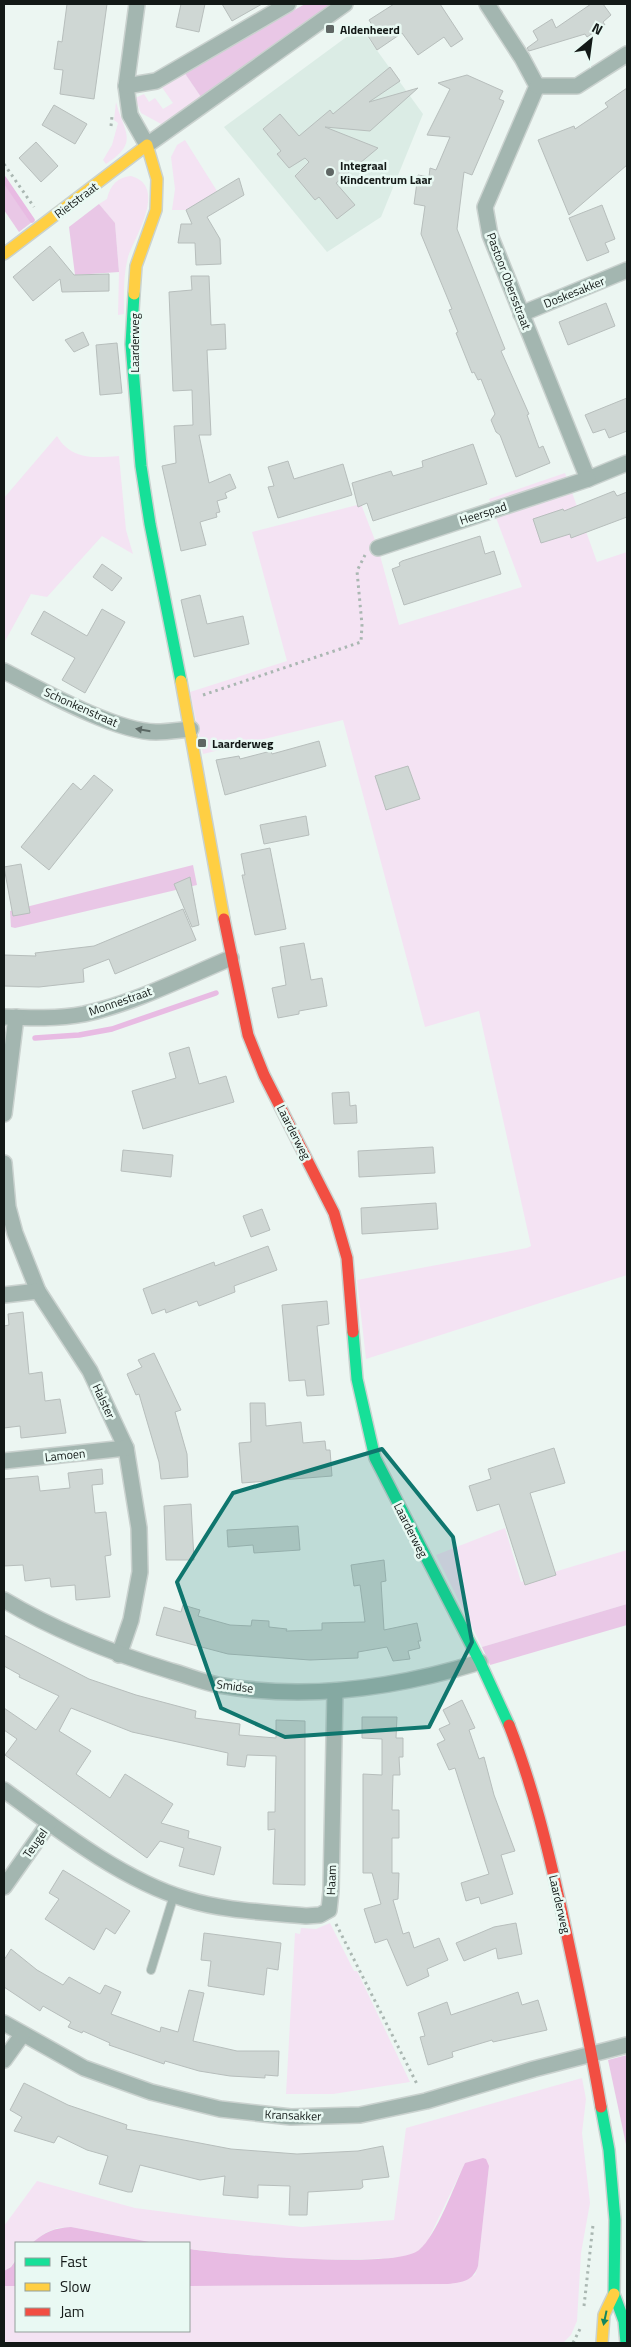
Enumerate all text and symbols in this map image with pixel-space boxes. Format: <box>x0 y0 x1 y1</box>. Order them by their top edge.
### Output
north arrow <box>566 15 616 65</box>
text: N <box>588 17 607 40</box>
place label: Aldenheerd <box>340 20 400 39</box>
marker: Aldenheerd <box>324 23 336 35</box>
place label: Integraal Kindcentrum Laar <box>340 156 433 189</box>
marker: Integraal Kindcentrum Laar <box>324 166 336 178</box>
street label: Rietstraat <box>50 177 102 223</box>
street label: Pastoor Obersstraat <box>482 230 537 333</box>
street label: Doskesakker <box>541 271 607 313</box>
street label: Laarderweg <box>125 313 144 373</box>
street label: Heerspad <box>457 496 509 530</box>
street label: Schonkenstraat <box>41 682 122 732</box>
one-way arrow <box>134 726 150 734</box>
place label: Laarderweg <box>212 734 274 753</box>
marker: Laarderweg <box>196 737 208 749</box>
street label: Monnestraat <box>86 981 155 1021</box>
street label: Laarderweg <box>272 1101 316 1163</box>
street label: Halster <box>88 1380 120 1422</box>
street label: Lamoen <box>44 1443 86 1467</box>
street label: Laarderweg <box>389 1499 433 1561</box>
street label: Smidse <box>215 1674 255 1698</box>
street label: Teugel <box>18 1824 52 1862</box>
street label: Haam <box>321 1865 341 1895</box>
street label: Laarderweg <box>544 1873 576 1935</box>
street label: Kransakker <box>264 2105 322 2125</box>
legend <box>15 2242 190 2332</box>
text: Fast <box>60 2250 88 2273</box>
text: Slow <box>60 2275 91 2298</box>
text: Jam <box>60 2300 84 2323</box>
one-way arrow <box>601 2310 609 2325</box>

